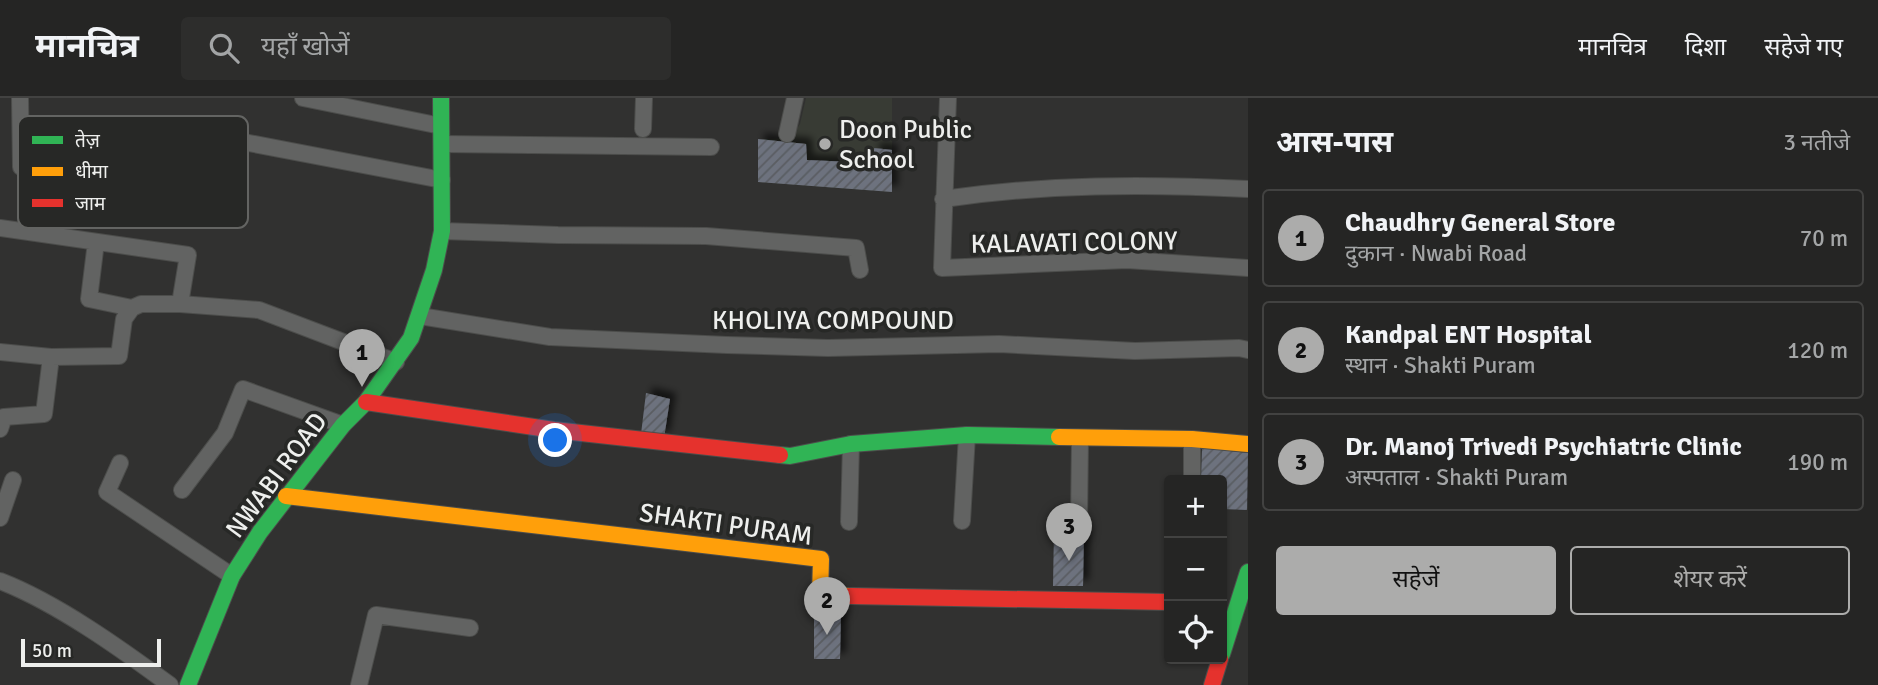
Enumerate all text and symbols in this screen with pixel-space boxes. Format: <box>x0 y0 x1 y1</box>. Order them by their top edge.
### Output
search box <box>181 17 671 80</box>
text: मानचित्र <box>35 26 139 67</box>
icon: search <box>205 29 243 67</box>
text: यहाँ खोजें <box>261 31 350 63</box>
text: मानचित्र <box>1578 32 1647 62</box>
text: दिशा <box>1685 32 1726 62</box>
text: सहेजे गए <box>1764 32 1843 62</box>
place label: Doon Public School <box>839 114 972 176</box>
legend <box>18 116 248 228</box>
text: आस-पास <box>1276 124 1393 161</box>
text: 3 नतीजे <box>1784 128 1850 157</box>
text: तेज़ <box>75 129 101 153</box>
marker: Doon Public School <box>817 136 833 152</box>
text: धीमा <box>75 160 109 184</box>
text: जाम <box>75 192 106 216</box>
text: Chaudhry General Store <box>1345 207 1615 239</box>
text: 1 <box>1295 224 1307 253</box>
text: 70 m <box>1800 224 1848 253</box>
street label: KALAVATI COLONY <box>970 225 1178 261</box>
text: दुकान · Nwabi Road <box>1345 239 1527 268</box>
street label: KHOLIYA COMPOUND <box>712 305 954 337</box>
text: Kandpal ENT Hospital <box>1345 319 1592 351</box>
pin: 1 <box>339 329 385 387</box>
text: 2 <box>1295 336 1307 365</box>
text: 120 m <box>1787 336 1848 365</box>
text: स्थान · Shakti Puram <box>1345 351 1536 380</box>
street label: NWABI ROAD <box>219 407 334 545</box>
your location <box>538 423 572 457</box>
text: Dr. Manoj Trivedi Psychiatric Clinic <box>1345 431 1742 463</box>
text: 3 <box>1295 448 1307 477</box>
text: 190 m <box>1787 448 1848 477</box>
text: अस्पताल · Shakti Puram <box>1345 463 1568 492</box>
map controls <box>1164 475 1227 664</box>
button: + <box>1164 475 1227 538</box>
street label: SHAKTI PURAM <box>637 497 814 553</box>
pin: 3 <box>1046 503 1092 561</box>
button: − <box>1164 538 1227 601</box>
button: सहेजें <box>1276 546 1556 615</box>
button: शेयर करें <box>1570 546 1850 615</box>
pin: 2 <box>804 577 850 635</box>
button: locate <box>1164 601 1227 664</box>
scale bar <box>21 636 161 668</box>
text: 50 m <box>32 639 72 663</box>

